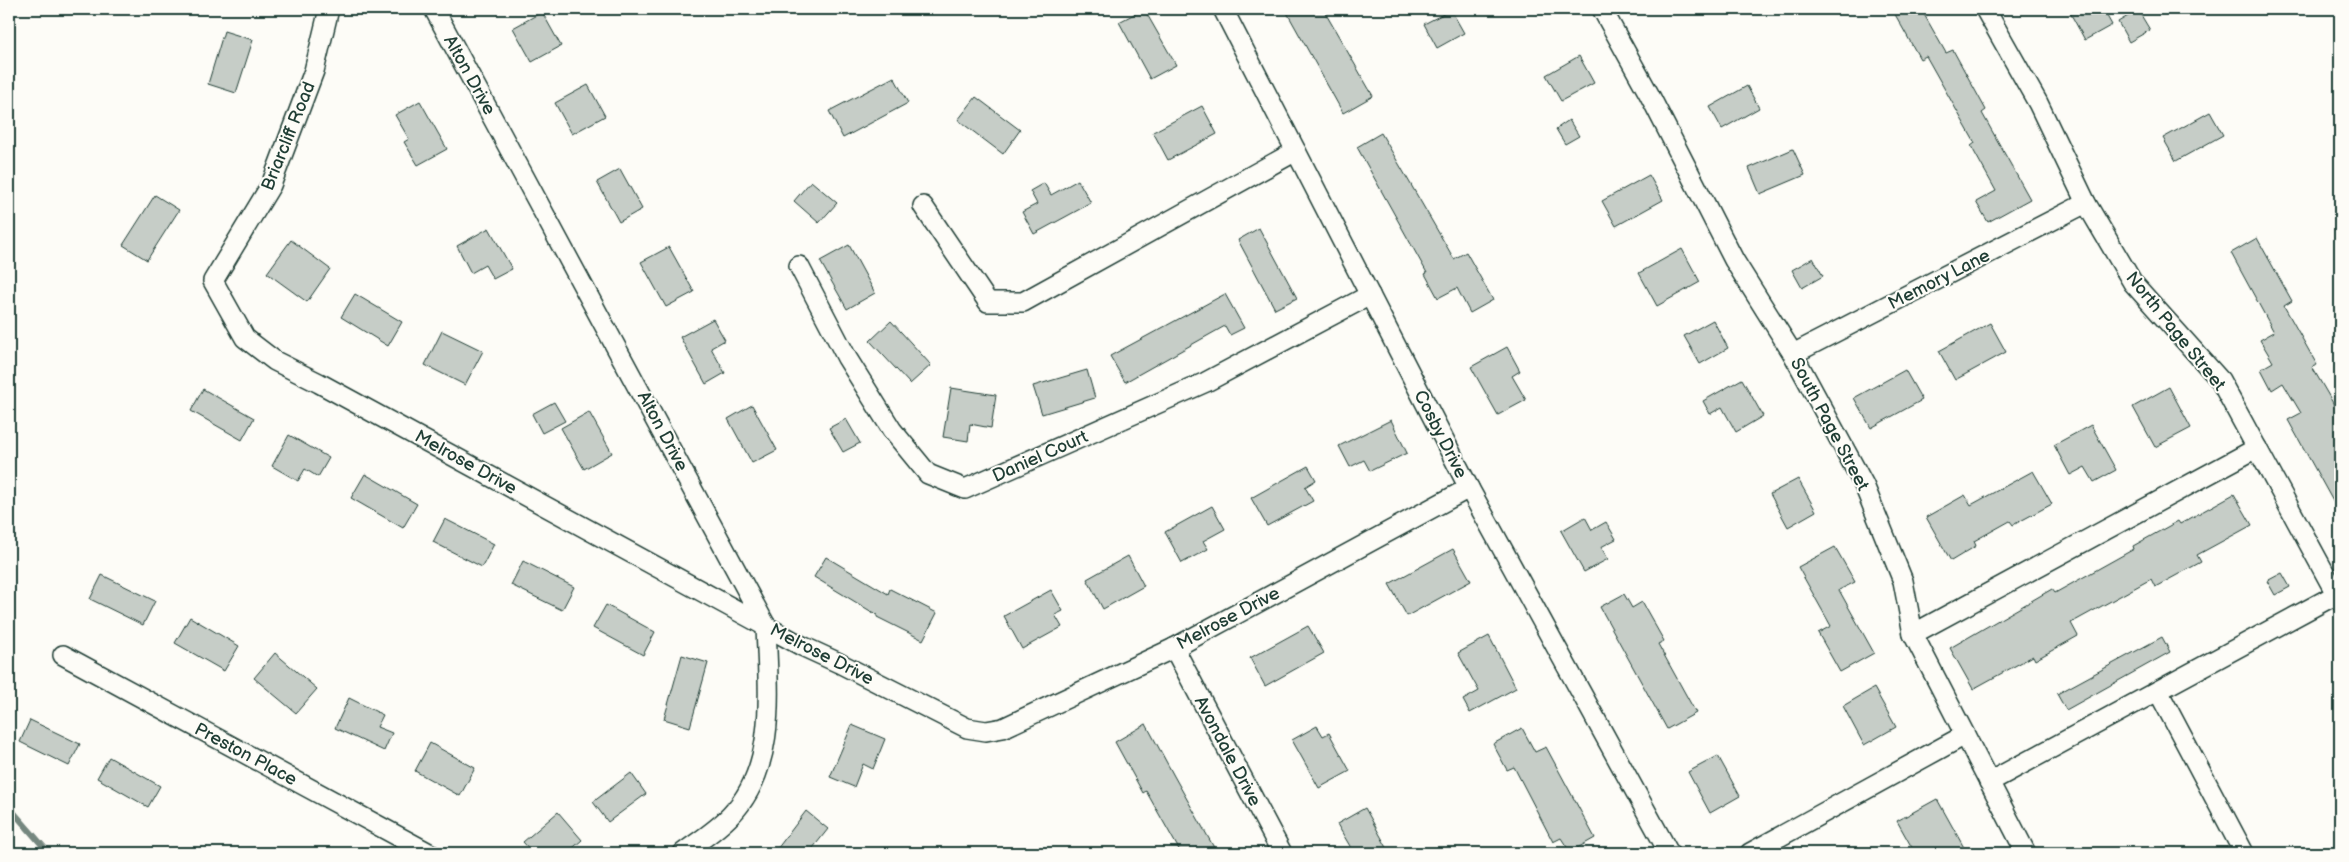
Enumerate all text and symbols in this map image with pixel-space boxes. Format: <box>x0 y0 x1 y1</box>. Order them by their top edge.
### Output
street label: Alton Drive <box>439 32 500 119</box>
street label: Briarcliff Road <box>257 79 320 194</box>
street label: Memory Lane <box>1885 245 1994 314</box>
street label: North Page Street <box>2121 268 2230 395</box>
street label: South Page Street <box>1786 354 1874 495</box>
street label: Cosby Drive <box>1409 387 1472 482</box>
street label: Alton Drive <box>633 388 693 475</box>
street label: Melrose Drive <box>411 426 521 499</box>
street label: Daniel Court <box>989 426 1092 487</box>
street label: Melrose Drive <box>1173 582 1283 654</box>
street label: Melrose Drive <box>767 619 877 690</box>
street label: Avondale Drive <box>1190 693 1266 810</box>
street label: Preston Place <box>191 719 301 790</box>

